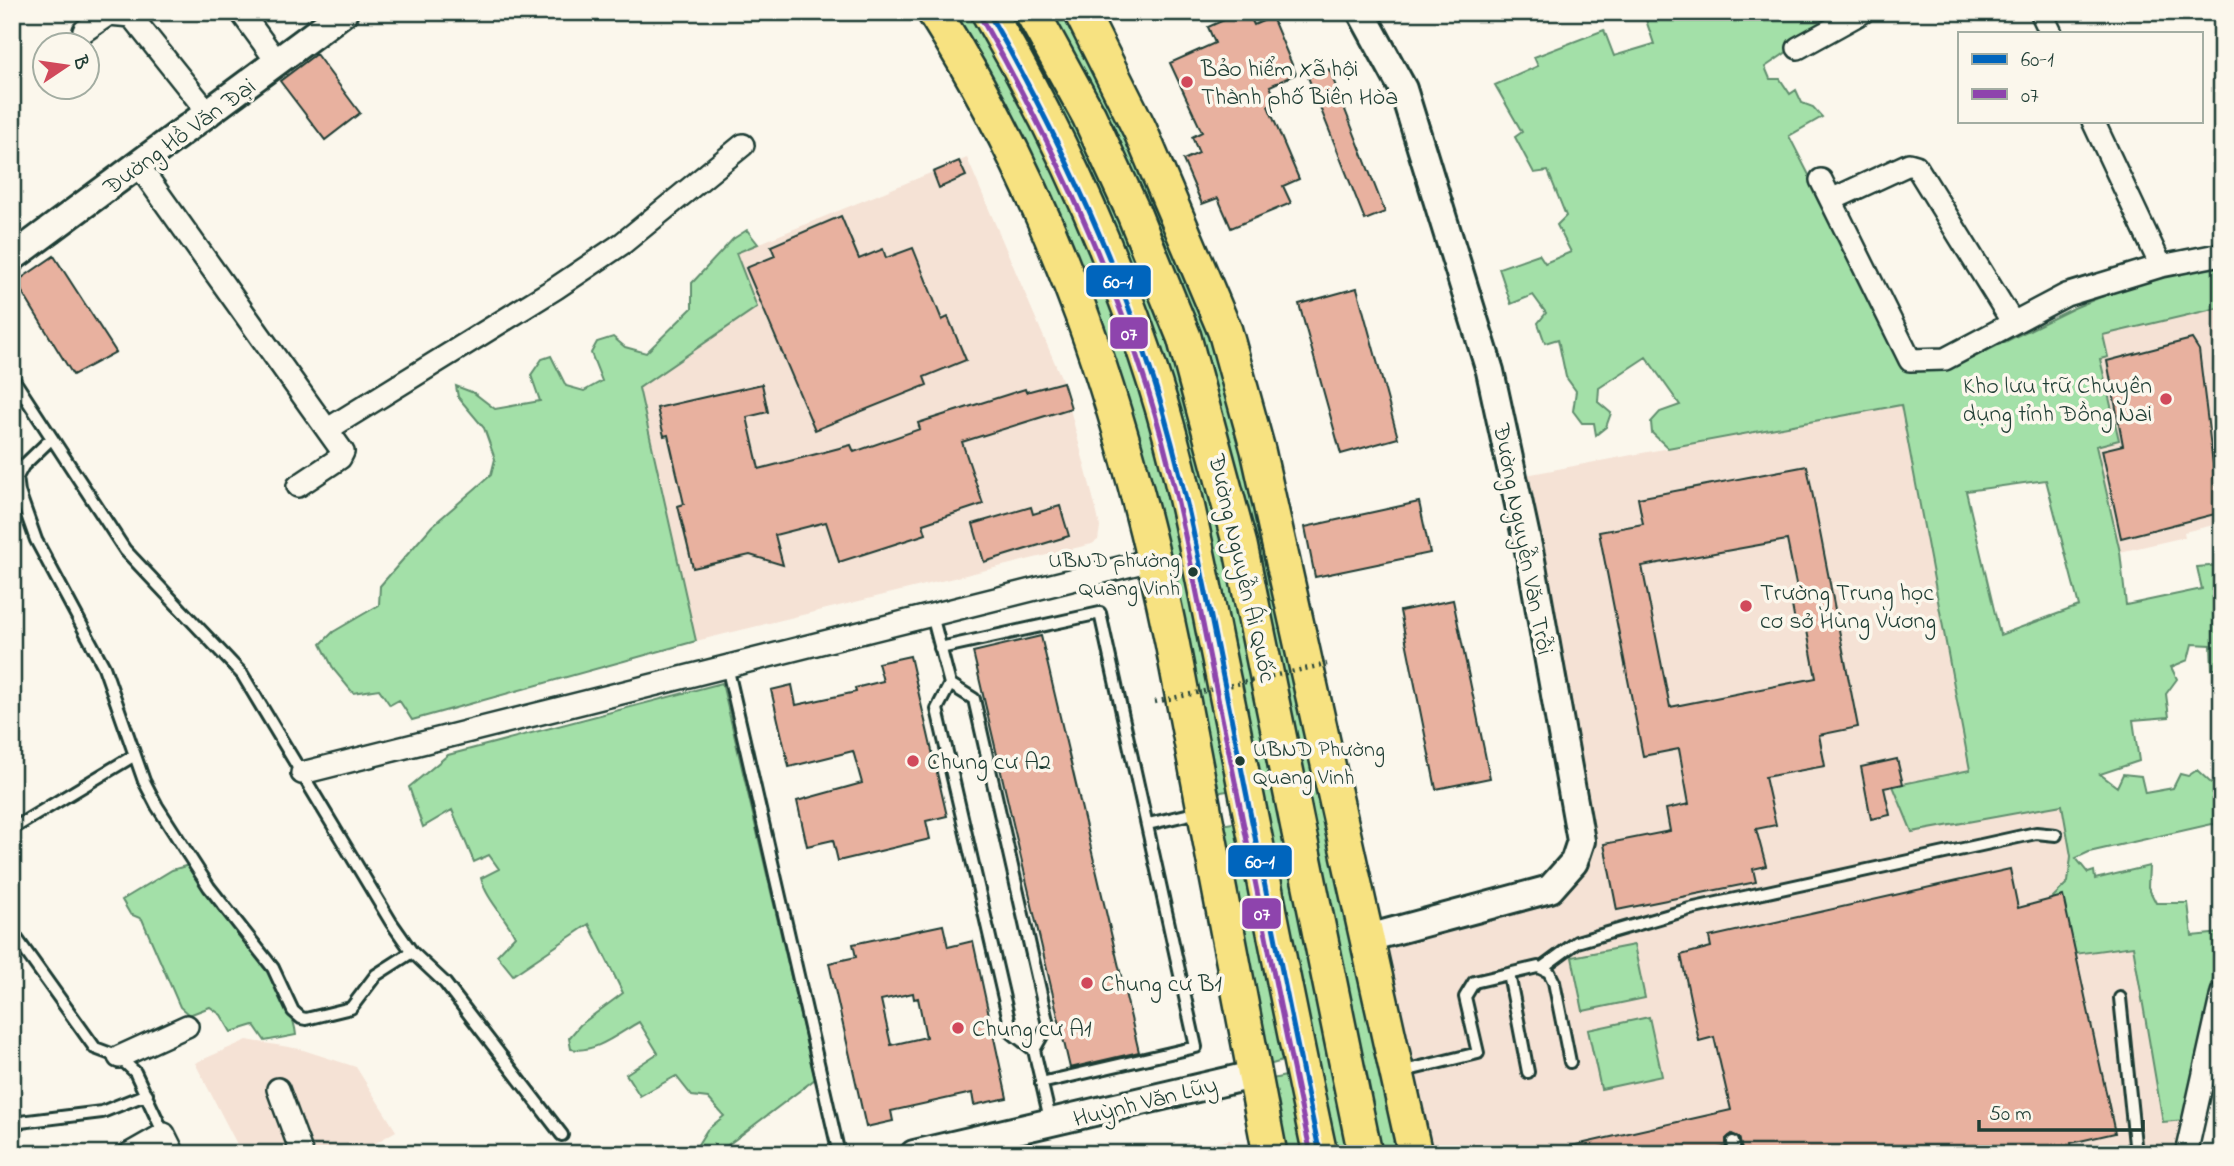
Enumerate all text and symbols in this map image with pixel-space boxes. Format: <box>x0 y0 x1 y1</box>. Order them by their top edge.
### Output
north arrow <box>32 32 102 102</box>
legend <box>1958 32 2202 122</box>
text: 60-1 <box>2021 46 2054 76</box>
text: B <box>65 52 95 72</box>
place label: Bảo hiểm Xã hội Thành phố Biên Hòa <box>1200 53 1398 116</box>
street label: Đường Hồ Văn Đại <box>96 71 264 206</box>
marker: Bảo hiểm Xã hội Thành phố Biên Hòa <box>1179 74 1195 90</box>
text: 07 <box>2021 82 2039 112</box>
line badge: 60-1 <box>1085 264 1152 298</box>
text: 60-1 <box>1103 270 1133 297</box>
line badge: 07 <box>1109 316 1149 350</box>
text: 07 <box>1121 322 1137 349</box>
place label: Kho lưu trữ Chuyên dụng tỉnh Đồng Nai <box>1962 370 2152 433</box>
marker: Kho lưu trữ Chuyên dụng tỉnh Đồng Nai <box>2158 391 2174 407</box>
street label: Đường Nguyễn Văn Trỗi <box>1481 420 1561 658</box>
street label: Đường Nguyễn Ái Quốc <box>1196 450 1284 687</box>
place label: UBND phường Quang Vinh <box>1048 546 1180 607</box>
marker: UBND phường Quang Vinh <box>1186 565 1200 579</box>
place label: Trường Trung học cơ sở Hùng Vương <box>1760 577 1936 640</box>
marker: Trường Trung học cơ sở Hùng Vương <box>1738 598 1754 614</box>
place label: UBND Phường Quang Vinh <box>1253 735 1385 796</box>
place label: Chung cư A2 <box>927 746 1051 781</box>
marker: Chung cư A2 <box>905 753 921 769</box>
marker: UBND Phường Quang Vinh <box>1233 754 1247 768</box>
line badge: 60-1 <box>1227 844 1293 878</box>
text: 60-1 <box>1245 850 1275 877</box>
line badge: 07 <box>1241 897 1282 930</box>
text: 07 <box>1254 902 1270 929</box>
place label: Chung cư B1 <box>1101 968 1222 1003</box>
marker: Chung cư B1 <box>1079 975 1095 991</box>
place label: Chung cư A1 <box>972 1013 1092 1048</box>
marker: Chung cư A1 <box>950 1020 966 1036</box>
street label: Huỳnh Văn Lũy <box>1070 1069 1222 1139</box>
scale bar <box>1979 1089 2143 1133</box>
text: 50 m <box>1989 1100 2032 1130</box>

